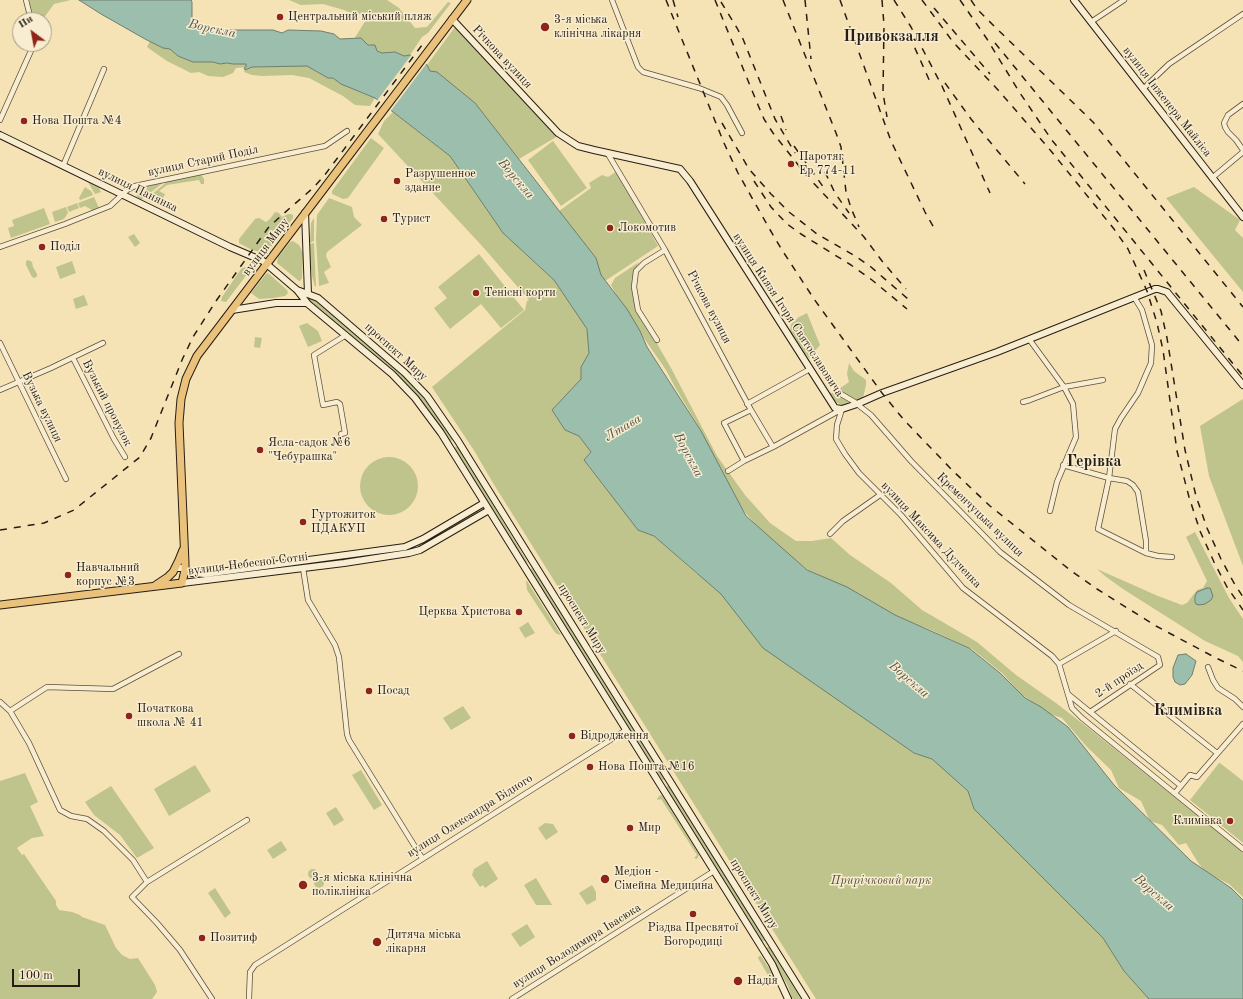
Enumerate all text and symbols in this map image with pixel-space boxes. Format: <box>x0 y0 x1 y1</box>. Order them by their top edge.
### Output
place label: Центральний міський пляж <box>288 10 431 24</box>
north arrow <box>12 12 52 52</box>
marker: Центральний міський пляж <box>275 12 285 22</box>
place label: 3-я міська клінічна лікарня <box>554 13 641 41</box>
text: Пн <box>17 14 35 31</box>
water label: Ворскла <box>187 16 237 42</box>
marker: 3-я міська клінічна лікарня <box>539 21 551 33</box>
street label: Річкова вулиця <box>469 22 535 92</box>
district label: Привокзалля <box>843 27 939 47</box>
street label: вулиця Інженера Майліса <box>1119 44 1215 160</box>
place label: Нова Пошта №4 <box>32 114 122 128</box>
marker: Нова Пошта №4 <box>19 116 29 126</box>
street label: вулиця Старий Поділ <box>146 142 260 180</box>
place label: Паротяг Ер 774-11 <box>799 150 856 178</box>
water label: Ворскла <box>494 155 538 203</box>
marker: Паротяг Ер 774-11 <box>786 159 796 169</box>
street label: вулиця Панянка <box>96 164 180 216</box>
place label: Разрушенное здание <box>405 167 476 195</box>
marker: Разрушенное здание <box>392 176 402 186</box>
place label: Турист <box>392 212 430 226</box>
marker: Турист <box>379 214 389 224</box>
street label: вулиця Миру <box>240 215 292 279</box>
place label: Локомотив <box>618 221 676 235</box>
marker: Локомотив <box>605 223 615 233</box>
street label: вулиця Князя Ігоря Святославовича <box>730 230 846 400</box>
place label: Поділ <box>50 240 80 254</box>
marker: Поділ <box>37 242 47 252</box>
street label: Річкова вулиця <box>684 268 734 346</box>
place label: Тенісні корти <box>484 286 556 300</box>
marker: Тенісні корти <box>471 288 481 298</box>
street label: проспект Миру <box>361 320 431 384</box>
street label: Вузький провулок <box>79 357 135 449</box>
street label: Вузька вулиця <box>19 369 65 445</box>
water label: Лтава <box>602 411 644 445</box>
water label: Ворскла <box>670 430 706 480</box>
place label: Ясла-садок №6 "Чебурашка" <box>268 436 351 464</box>
marker: Ясла-садок №6 "Чебурашка" <box>255 445 265 455</box>
district label: Герівка <box>1066 452 1122 472</box>
street label: Кременчуцька вулиця <box>933 470 1027 560</box>
street label: вулиця Максима Дудченка <box>878 479 984 591</box>
place label: Гуртожиток ПДАКУП <box>311 508 376 536</box>
marker: Гуртожиток ПДАКУП <box>298 517 308 527</box>
street label: вулиця Небесної Сотні <box>187 550 309 578</box>
place label: Навчальний корпус №3 <box>76 561 140 589</box>
marker: Навчальний корпус №3 <box>63 570 73 580</box>
street label: проспект Миру <box>555 581 609 657</box>
place label: Церква Христова <box>418 605 511 619</box>
marker: Церква Христова <box>514 607 524 617</box>
water label: Ворскла <box>886 658 932 702</box>
street label: 2-й проїзд <box>1092 659 1146 701</box>
place label: Посад <box>377 684 409 698</box>
marker: Посад <box>364 686 374 696</box>
district label: Климівка <box>1154 701 1222 721</box>
place label: Початкова школа № 41 <box>137 702 204 730</box>
marker: Початкова школа № 41 <box>124 711 134 721</box>
place label: Відродження <box>580 729 649 743</box>
marker: Відродження <box>567 731 577 741</box>
place label: Нова Пошта №16 <box>598 760 695 774</box>
marker: Нова Пошта №16 <box>585 762 595 772</box>
street label: вулиця Олександра Бідного <box>404 771 536 861</box>
place label: Климівка <box>1173 814 1222 828</box>
marker: Климівка <box>1225 816 1235 826</box>
place label: Мир <box>638 821 661 835</box>
marker: Мир <box>625 823 635 833</box>
street label: проспект Миру <box>727 856 781 932</box>
place label: Медіон - Сімейна Медицина <box>614 865 713 893</box>
place label: 3-я міська клінічна поліклініка <box>312 871 412 899</box>
water label: Ворскла <box>1131 871 1177 915</box>
marker: Медіон - Сімейна Медицина <box>599 873 611 885</box>
park label: Прирічковий парк <box>831 874 931 888</box>
marker: 3-я міська клінічна поліклініка <box>297 879 309 891</box>
street label: вулиця Володимира Івасюка <box>510 900 644 992</box>
marker: Різдва Пресвятої Богородиці <box>688 909 698 919</box>
place label: Різдва Пресвятої Богородиці <box>648 921 738 949</box>
place label: Дитяча міська лікарня <box>386 928 461 956</box>
place label: Позитиф <box>210 931 257 945</box>
marker: Позитиф <box>197 933 207 943</box>
marker: Дитяча міська лікарня <box>371 936 383 948</box>
scale bar <box>14 961 82 987</box>
text: 100 m <box>19 970 53 982</box>
place label: Надія <box>747 974 778 988</box>
marker: Надія <box>732 975 744 987</box>

